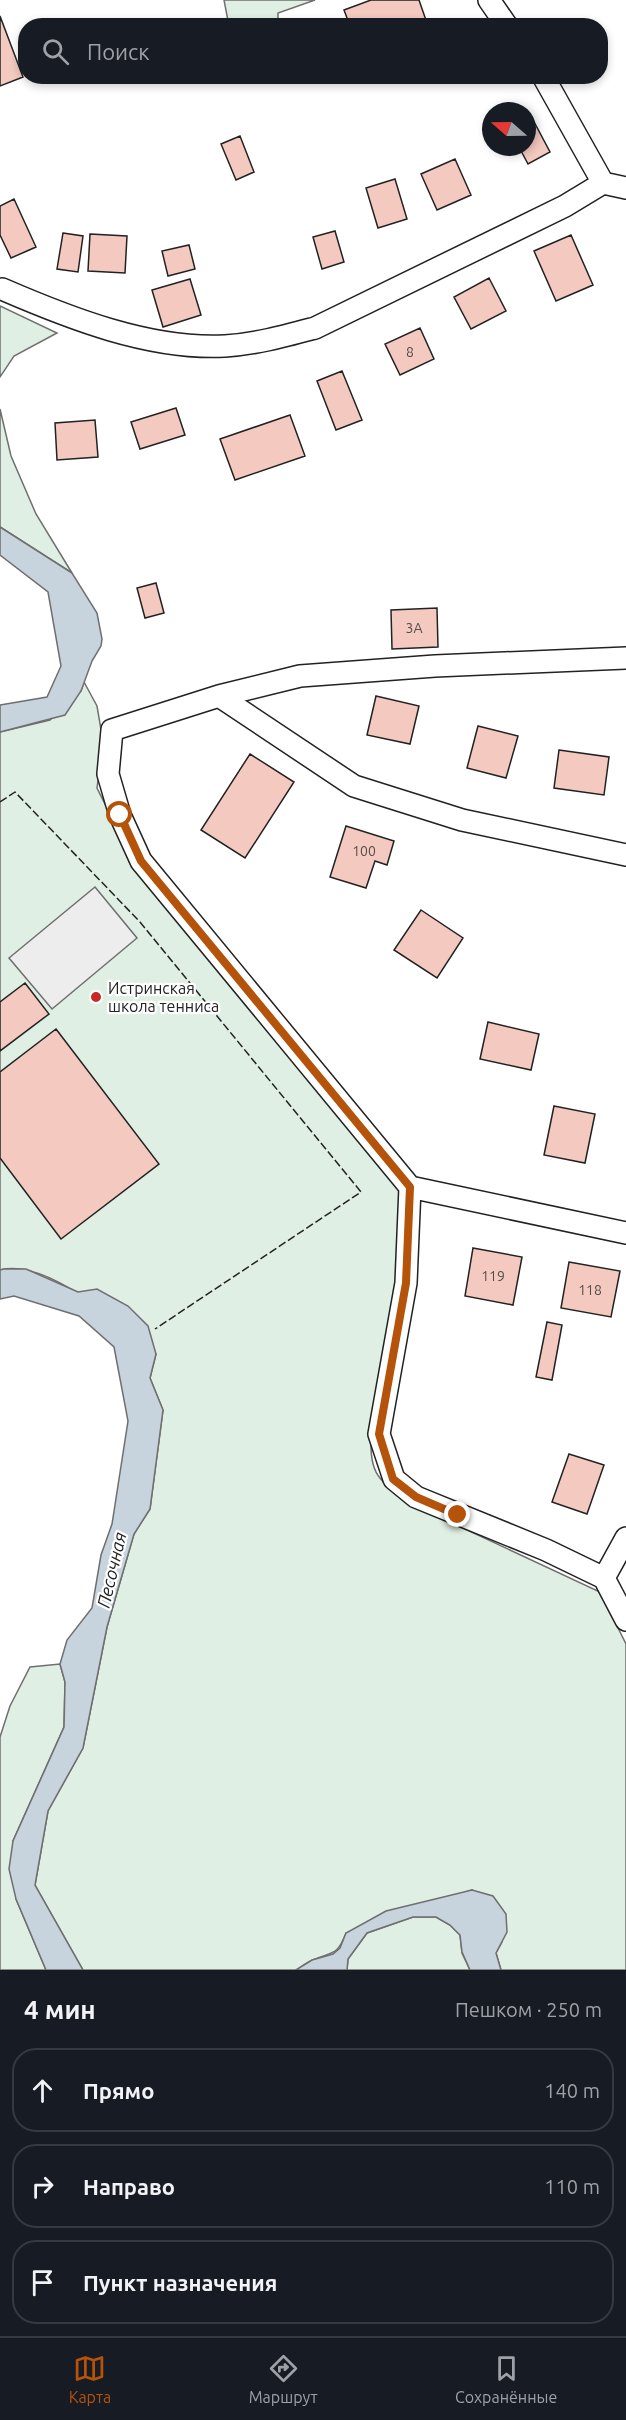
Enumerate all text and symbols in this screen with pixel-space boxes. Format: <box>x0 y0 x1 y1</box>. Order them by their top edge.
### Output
search box <box>18 18 608 84</box>
icon: search <box>39 35 72 68</box>
text: Поиск <box>87 39 150 64</box>
north arrow <box>482 102 536 156</box>
house number: 8 <box>406 344 414 360</box>
house number: 3А <box>406 620 423 636</box>
route start <box>106 801 132 827</box>
house number: 100 <box>352 843 376 859</box>
place label: Истринская школа тенниса <box>108 979 219 1015</box>
marker: Истринская школа тенниса <box>89 990 103 1004</box>
house number: 119 <box>481 1268 505 1284</box>
house number: 118 <box>578 1282 602 1298</box>
route end <box>444 1501 470 1527</box>
water label: Песочная <box>93 1530 129 1610</box>
text: 4 мин <box>24 1995 96 2024</box>
text: Пешком · 250 m <box>455 1998 602 2021</box>
icon: ahead <box>26 2074 59 2107</box>
text: Прямо <box>83 2078 154 2103</box>
text: 140 m <box>544 2079 600 2102</box>
icon: right <box>26 2170 59 2203</box>
text: Направо <box>83 2174 175 2199</box>
text: 110 m <box>544 2175 600 2198</box>
icon: arrive <box>26 2266 59 2299</box>
text: Пункт назначения <box>83 2270 277 2295</box>
tab: Карта <box>69 2352 111 2406</box>
tab: Маршрут <box>249 2352 318 2406</box>
tab: Сохранённые <box>455 2352 557 2406</box>

